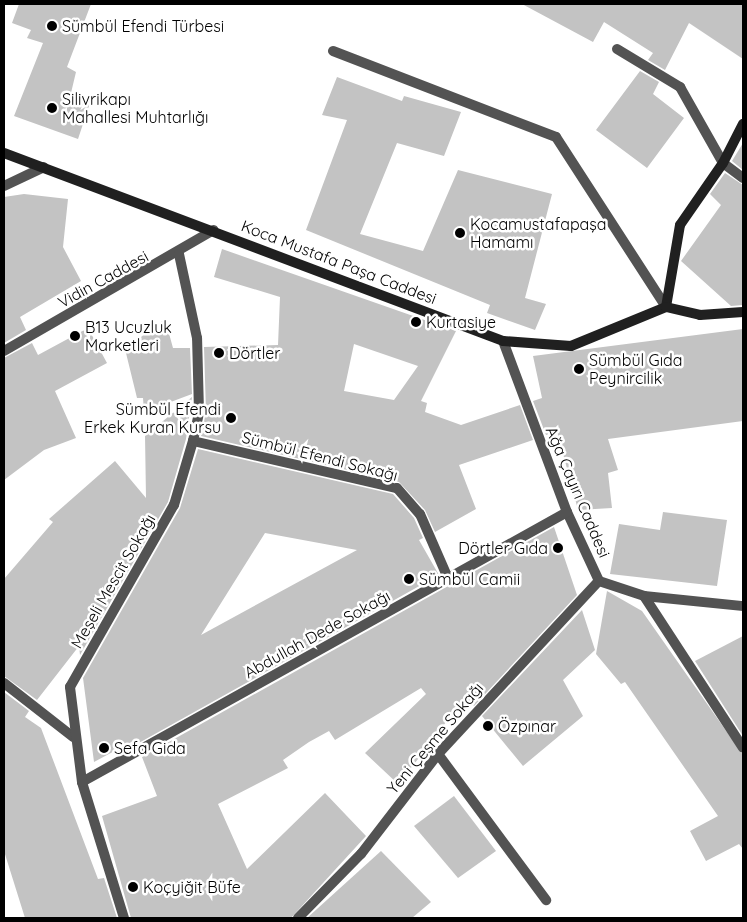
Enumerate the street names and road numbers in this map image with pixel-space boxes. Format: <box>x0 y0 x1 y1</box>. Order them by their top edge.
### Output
street label: Koca Mustafa Paşa Caddesi <box>239 216 439 308</box>
street label: Vidin Caddesi <box>54 246 152 312</box>
street label: Ağa Çayırı Caddesi <box>542 424 614 560</box>
street label: Sümbül Efendi Sokağı <box>240 427 400 485</box>
street label: Meşeli Mescit Sokağı <box>67 510 159 652</box>
street label: Abdullah Dede Sokağı <box>241 586 393 682</box>
street label: Yeni Çeşme Sokağı <box>383 678 487 798</box>

